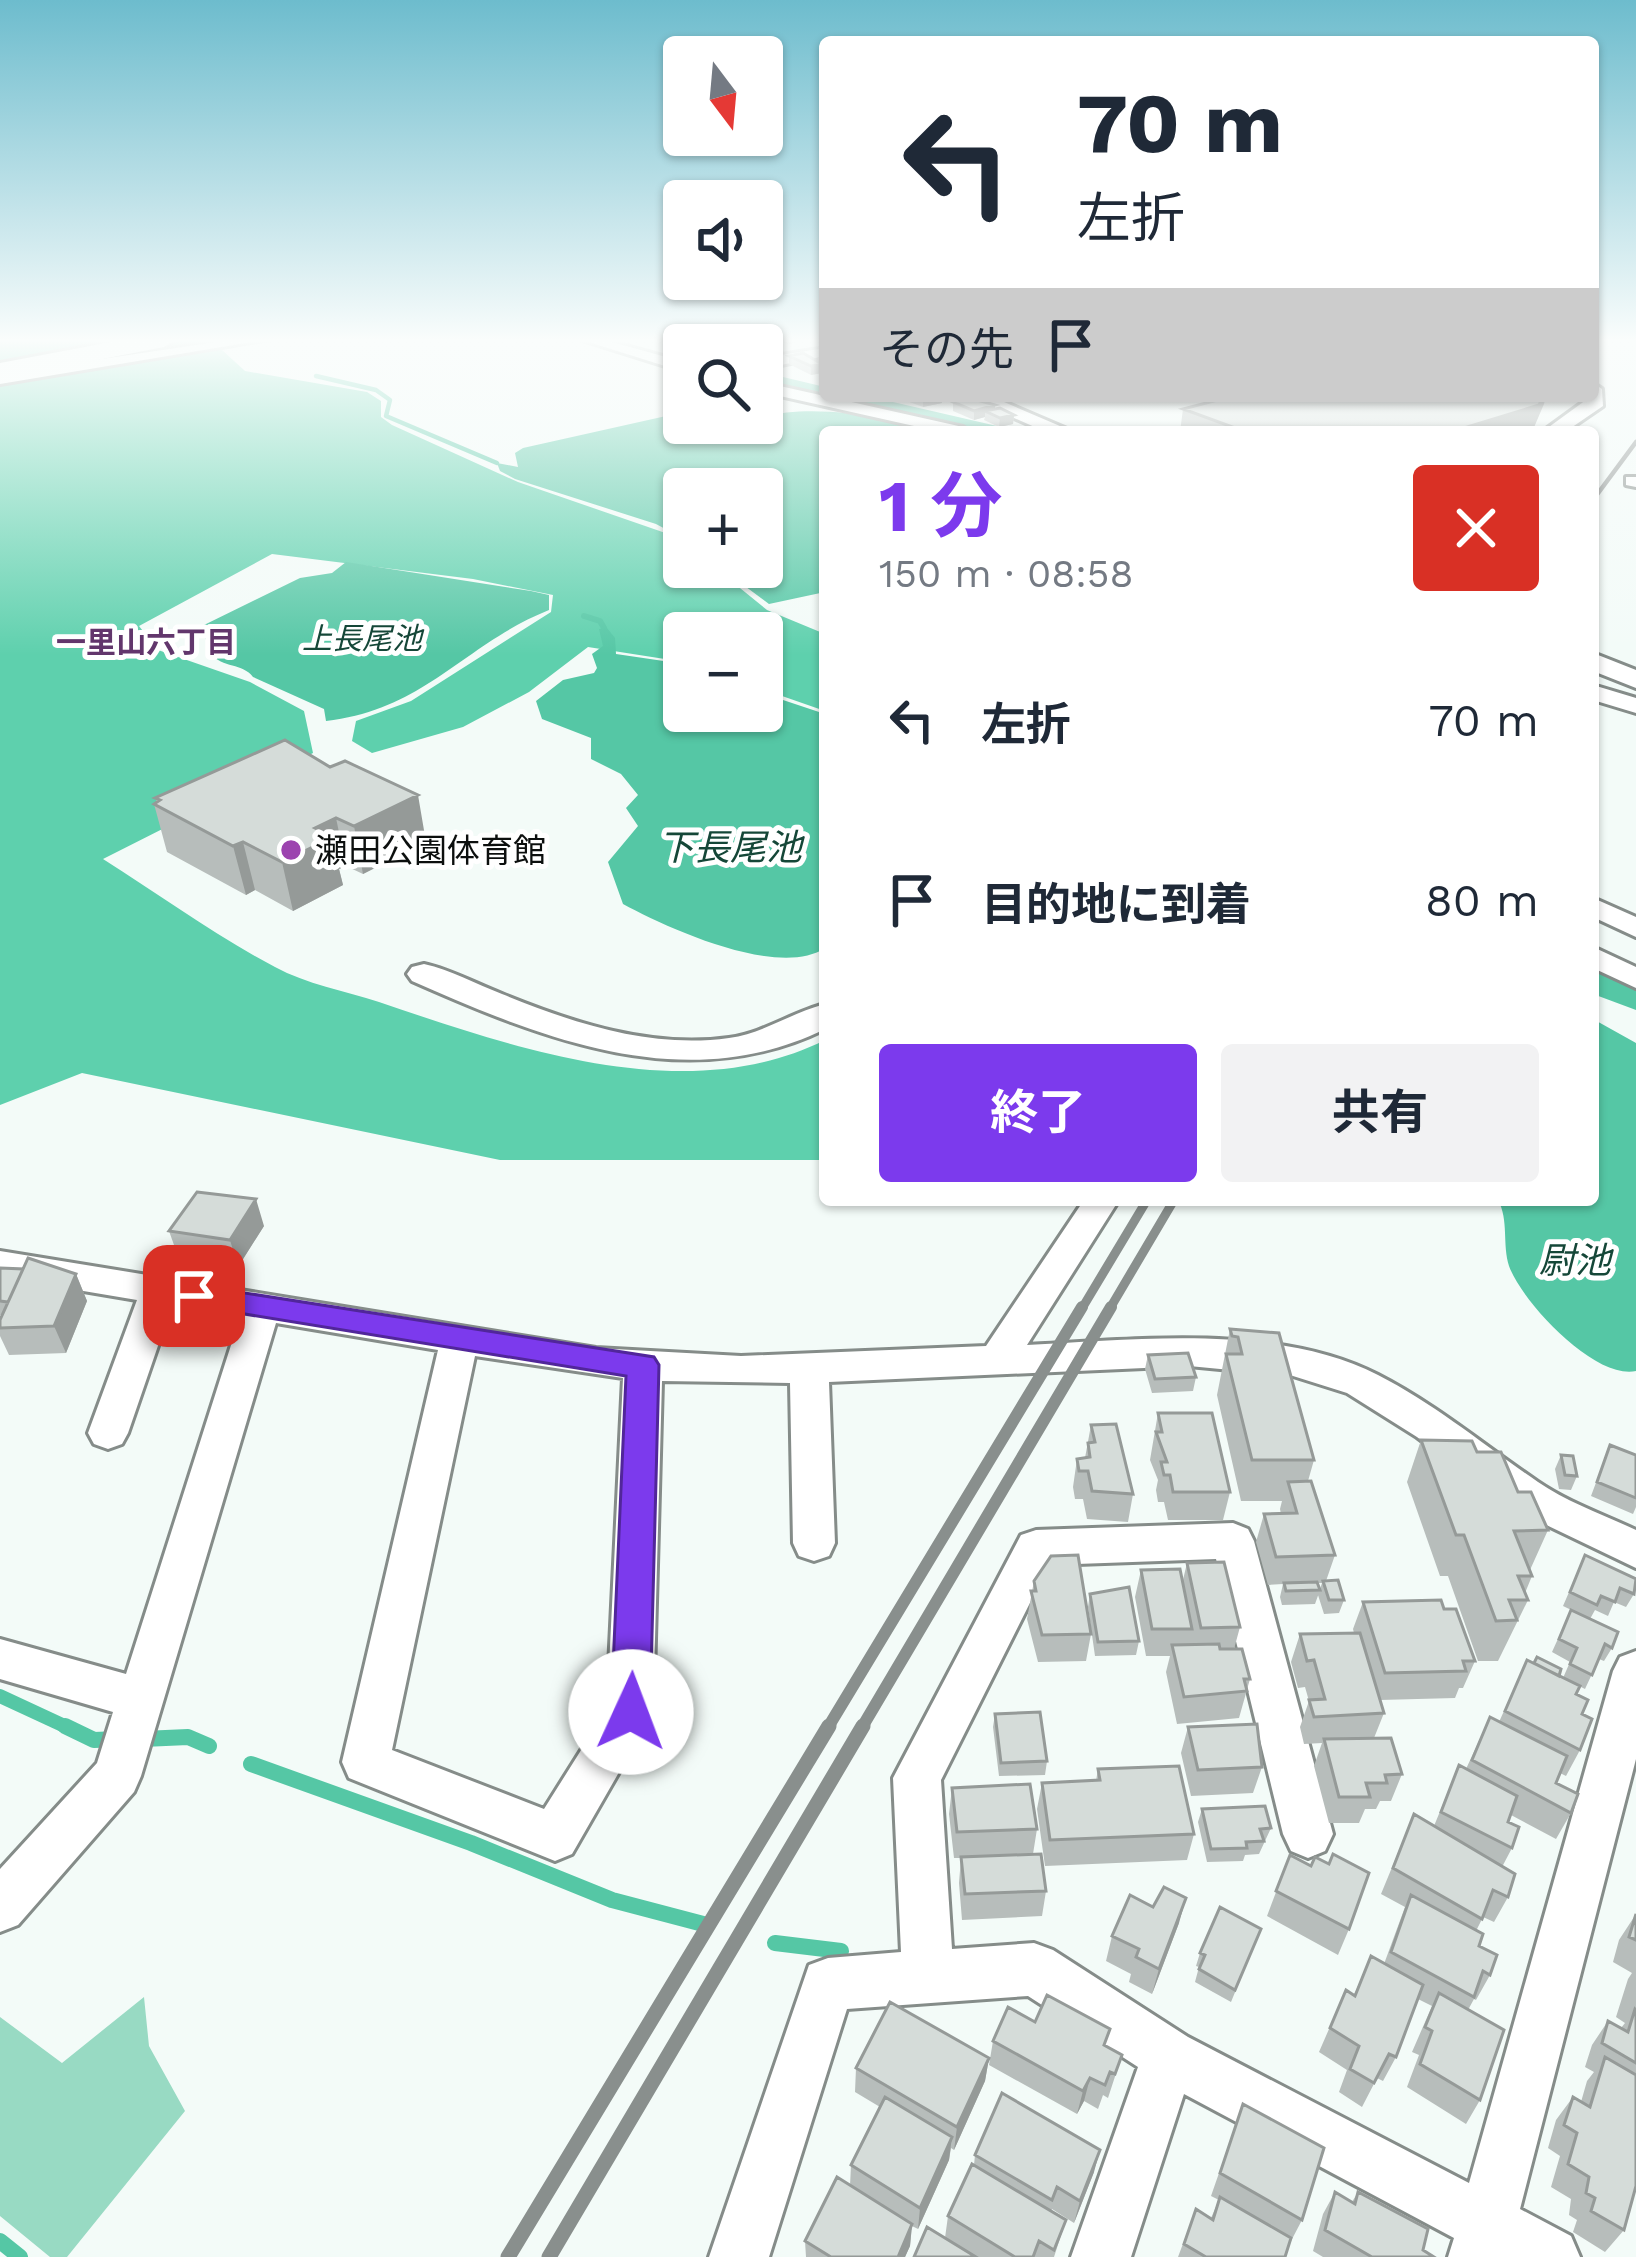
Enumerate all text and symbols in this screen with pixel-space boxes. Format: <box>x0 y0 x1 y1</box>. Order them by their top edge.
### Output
north arrow <box>663 36 783 156</box>
map controls <box>663 36 783 732</box>
text: 70 m <box>1077 74 1283 172</box>
icon: left <box>879 84 1035 240</box>
button: sound <box>663 180 783 300</box>
text: 左折 <box>1077 187 1185 250</box>
icon: arrive <box>1038 312 1104 378</box>
text: その先 <box>879 323 1014 376</box>
button: search <box>663 324 783 444</box>
text: 1 分 <box>879 464 1003 548</box>
button: close <box>1413 465 1539 591</box>
button: + <box>663 468 783 588</box>
text: 150 m · 08:58 <box>879 551 1134 596</box>
button: − <box>663 612 783 732</box>
water label: 上長尾池 <box>302 621 425 656</box>
district label: 一里山六丁目 <box>56 625 236 660</box>
icon: left <box>879 687 945 753</box>
text: 70 m <box>1428 694 1539 747</box>
text: 左折 <box>981 698 1071 751</box>
water label: 下長尾池 <box>658 827 805 869</box>
place label: 瀬田公園体育館 <box>315 831 546 870</box>
marker: 瀬田公園体育館 <box>278 837 304 863</box>
icon: arrive <box>879 867 945 933</box>
text: 80 m <box>1425 874 1539 927</box>
text: 目的地に到着 <box>981 878 1251 931</box>
button: 終了 <box>879 1044 1197 1182</box>
button: 共有 <box>1221 1044 1539 1182</box>
water label: 尉池 <box>1539 1240 1614 1282</box>
pin <box>143 1245 245 1347</box>
icon: arrive <box>161 1263 227 1329</box>
position arrow <box>568 1649 694 1775</box>

